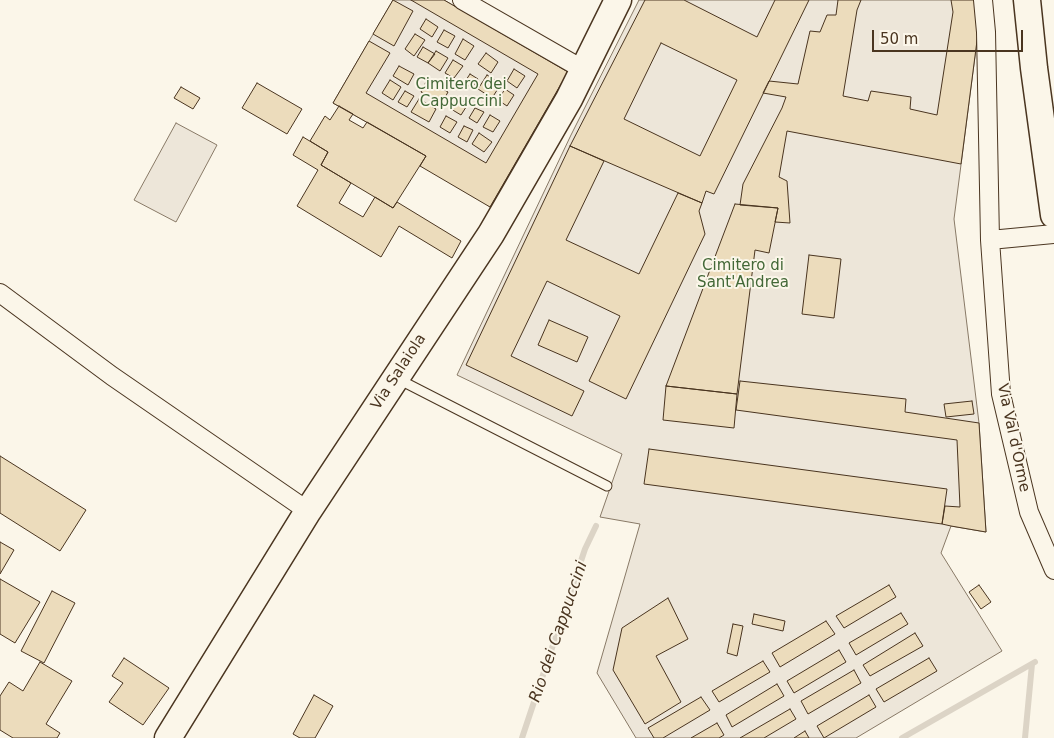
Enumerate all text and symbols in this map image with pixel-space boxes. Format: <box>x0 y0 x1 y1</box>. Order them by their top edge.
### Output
scale bar <box>874 20 1025 52</box>
text: 50 m <box>880 30 918 48</box>
park label: Cimitero dei Cappuccini <box>415 76 507 111</box>
park label: Cimitero di Sant'Andrea <box>697 257 789 292</box>
street label: Via Salaiola <box>368 331 430 413</box>
street label: Via Val d'Orme <box>993 382 1033 494</box>
water label: Rio dei Cappuccini <box>526 559 592 705</box>

